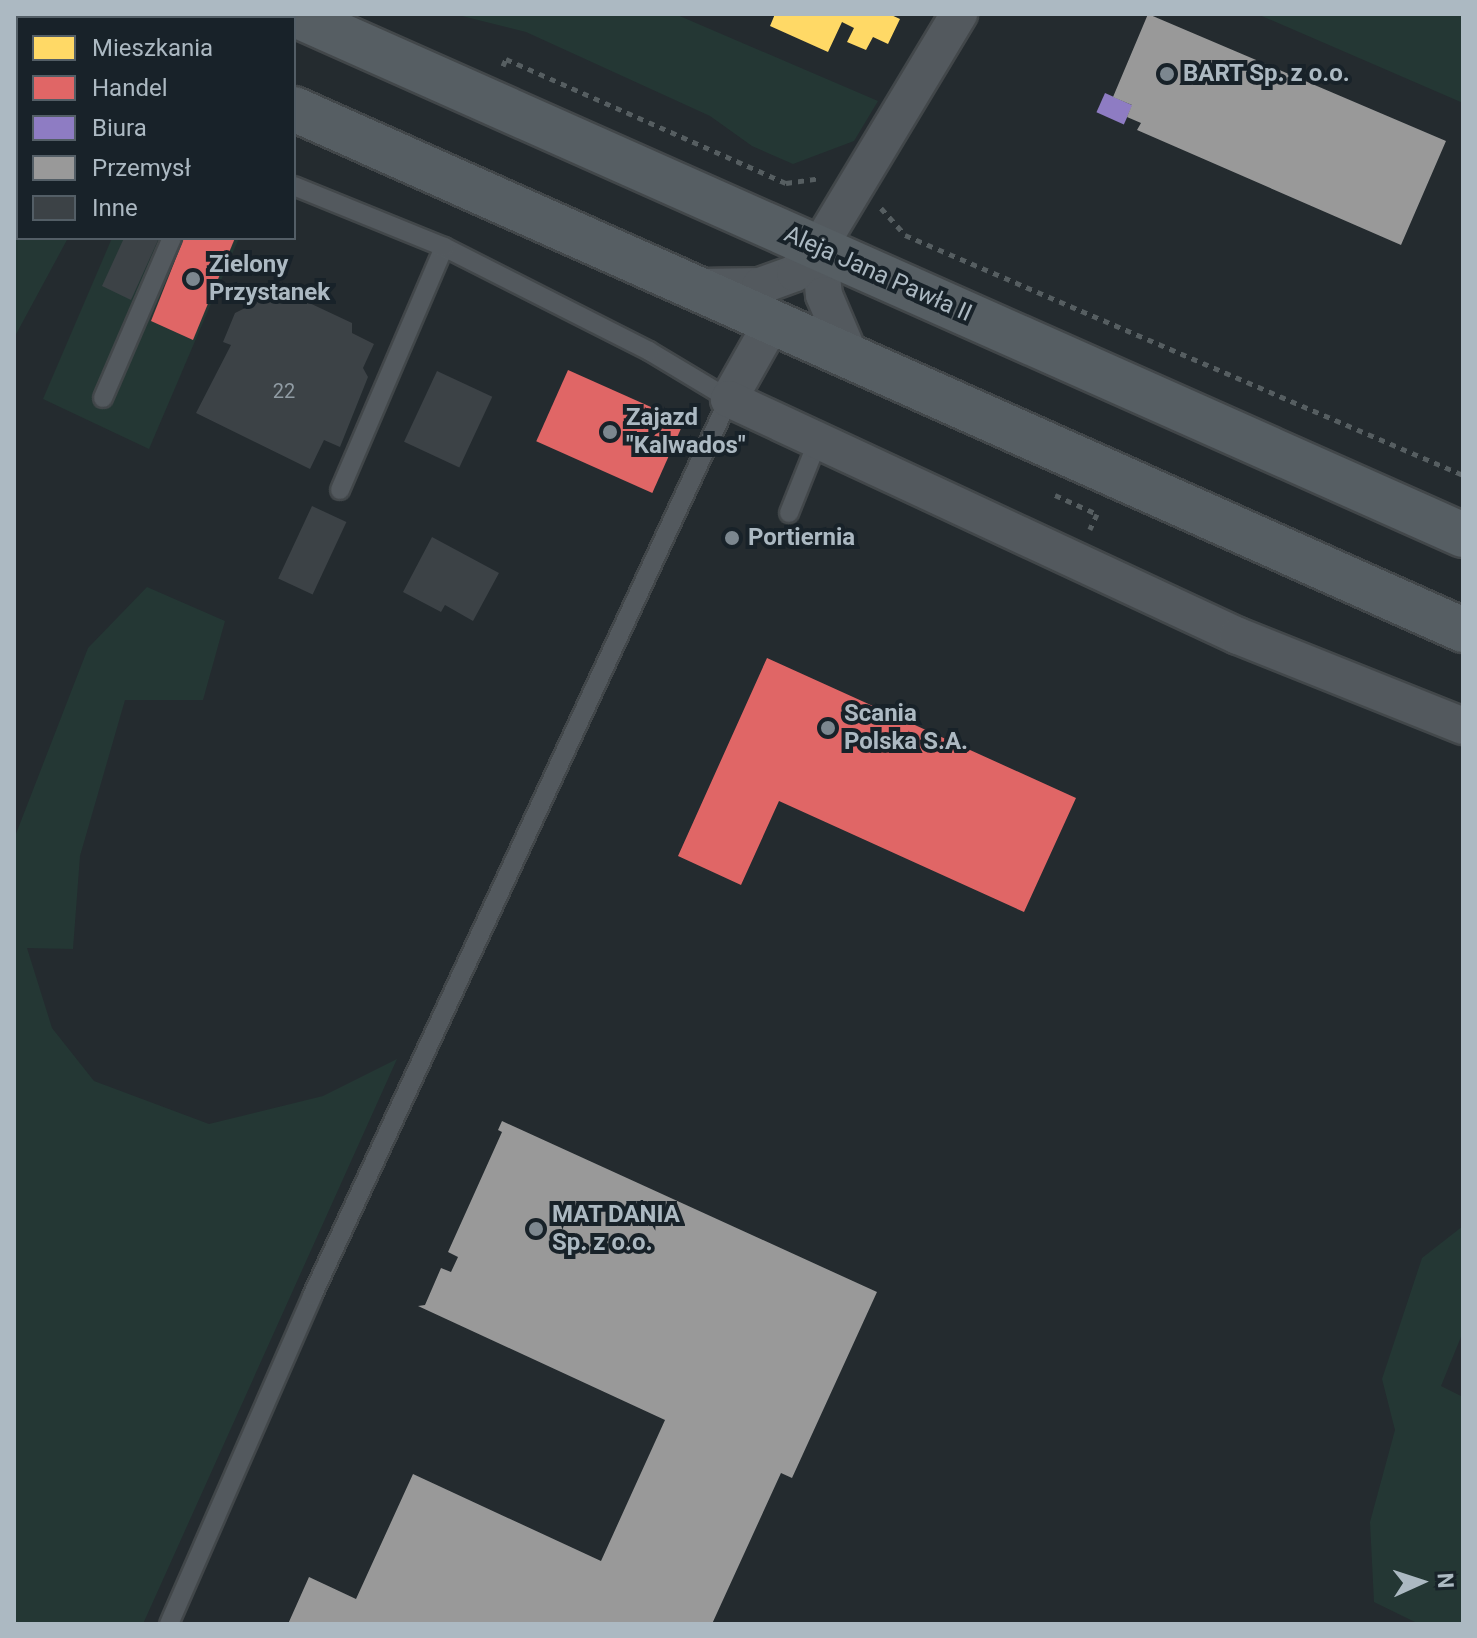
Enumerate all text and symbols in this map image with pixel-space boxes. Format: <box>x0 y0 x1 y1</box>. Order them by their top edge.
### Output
legend <box>16 16 296 240</box>
text: Mieszkania <box>92 34 213 62</box>
place label: BART Sp. z o.o. <box>1183 60 1350 88</box>
marker: BART Sp. z o.o. <box>1158 65 1176 83</box>
text: Handel <box>92 74 168 102</box>
text: Biura <box>92 114 147 142</box>
text: Przemysł <box>92 154 191 182</box>
text: Inne <box>92 194 138 222</box>
street label: Aleja Jana Pawła II <box>780 220 976 328</box>
place label: Zielony Przystanek <box>209 251 330 307</box>
marker: Zielony Przystanek <box>184 270 202 288</box>
house number: 22 <box>273 379 295 403</box>
place label: Zajazd "Kalwados" <box>626 404 746 460</box>
marker: Zajazd "Kalwados" <box>601 423 619 441</box>
place label: Portiernia <box>748 524 855 552</box>
marker: Portiernia <box>723 529 741 547</box>
place label: Scania Polska S.A. <box>844 700 968 756</box>
marker: Scania Polska S.A. <box>819 719 837 737</box>
place label: MAT DANIA Sp. z o.o. <box>552 1201 681 1257</box>
marker: MAT DANIA Sp. z o.o. <box>527 1220 545 1238</box>
north arrow <box>1381 1542 1461 1622</box>
text: N <box>1433 1572 1458 1589</box>

